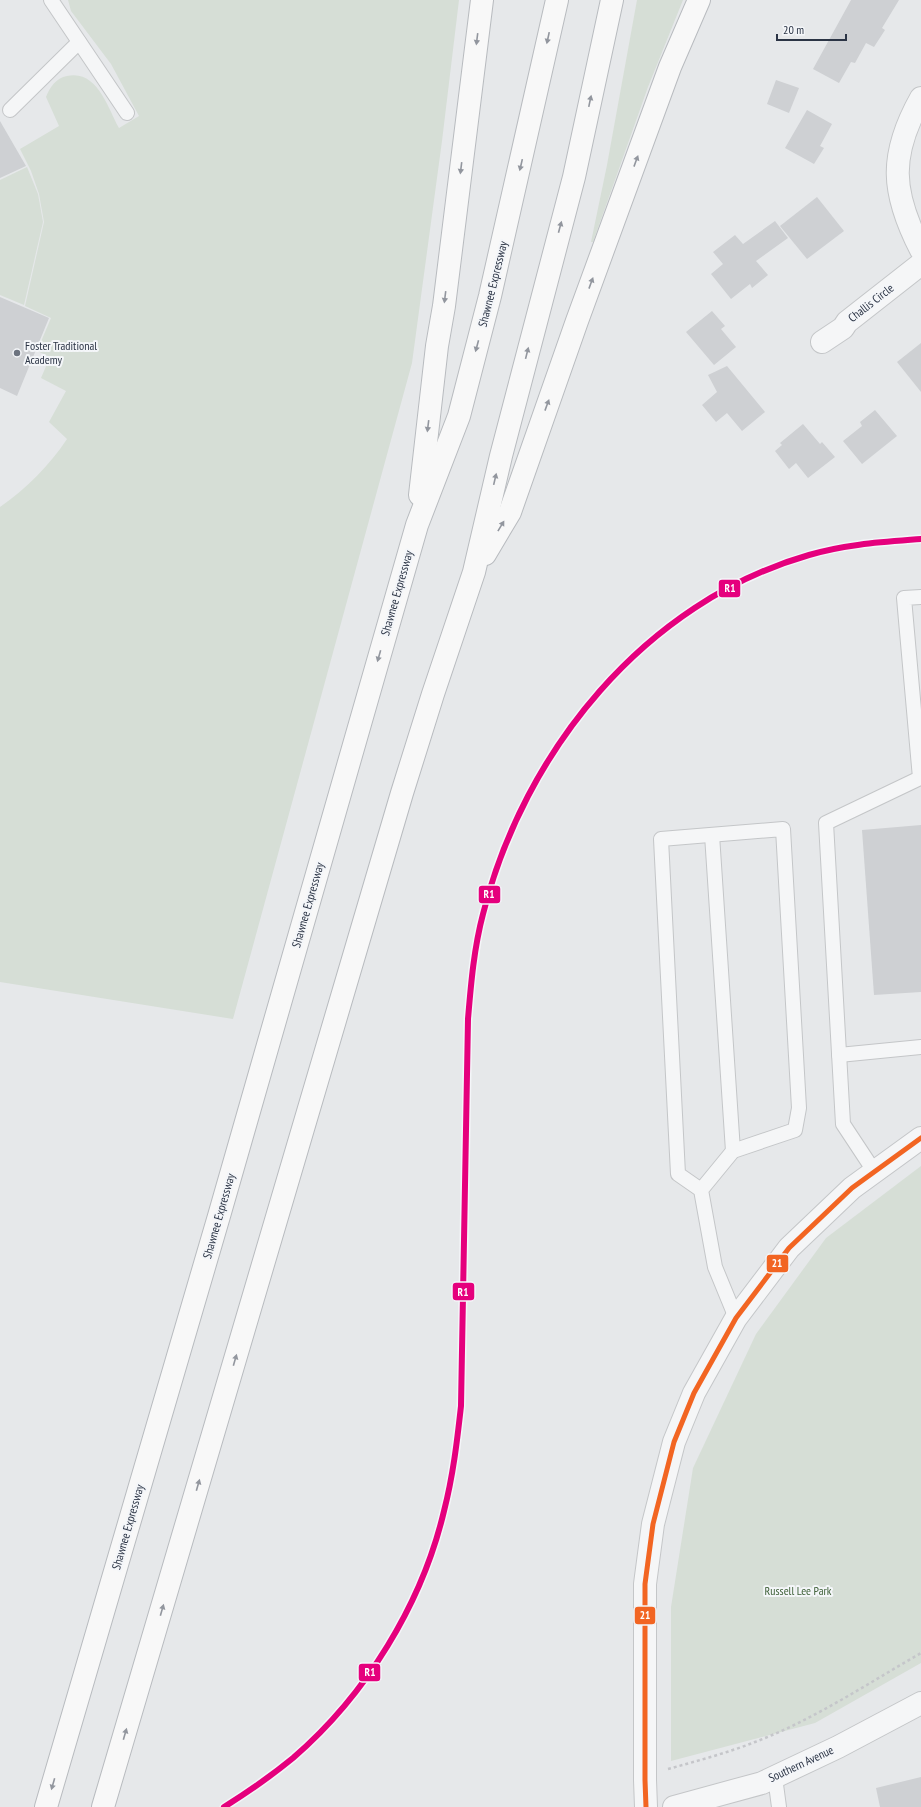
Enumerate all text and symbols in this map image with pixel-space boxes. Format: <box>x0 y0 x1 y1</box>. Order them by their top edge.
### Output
scale bar <box>777 16 846 42</box>
text: 20 m <box>783 22 804 37</box>
one-way arrow <box>545 32 551 44</box>
one-way arrow <box>474 33 480 45</box>
one-way arrow <box>588 95 594 107</box>
one-way arrow <box>633 154 639 166</box>
one-way arrow <box>517 159 523 171</box>
one-way arrow <box>458 162 464 174</box>
one-way arrow <box>557 221 563 233</box>
street label: Shawnee Expressway <box>475 239 511 328</box>
one-way arrow <box>589 276 595 288</box>
street label: Challis Circle <box>845 280 897 325</box>
one-way arrow <box>442 291 448 303</box>
place label: Foster Traditional Academy <box>25 338 97 367</box>
one-way arrow <box>474 340 480 352</box>
one-way arrow <box>524 347 530 359</box>
marker: Foster Traditional Academy <box>12 348 22 358</box>
one-way arrow <box>544 399 550 411</box>
one-way arrow <box>425 419 431 432</box>
one-way arrow <box>493 473 499 486</box>
one-way arrow <box>498 520 505 532</box>
street label: Shawnee Expressway <box>377 548 416 637</box>
line badge: R1 <box>718 579 741 598</box>
text: R1 <box>725 581 735 595</box>
one-way arrow <box>376 651 382 663</box>
street label: Shawnee Expressway <box>288 860 327 949</box>
line badge: R1 <box>478 885 501 904</box>
text: R1 <box>484 887 494 901</box>
street label: Shawnee Expressway <box>199 1171 238 1260</box>
line badge: 21 <box>766 1254 789 1273</box>
text: 21 <box>772 1256 782 1270</box>
line badge: R1 <box>452 1282 475 1301</box>
text: R1 <box>458 1285 468 1299</box>
one-way arrow <box>232 1354 238 1366</box>
one-way arrow <box>195 1479 201 1491</box>
street label: Shawnee Expressway <box>108 1482 147 1571</box>
park label: Russell Lee Park <box>765 1583 832 1598</box>
one-way arrow <box>159 1603 165 1616</box>
line badge: 21 <box>634 1606 656 1625</box>
text: 21 <box>640 1608 650 1622</box>
line badge: R1 <box>358 1663 381 1682</box>
text: R1 <box>365 1665 375 1679</box>
one-way arrow <box>122 1728 128 1740</box>
street label: Southern Avenue <box>766 1742 836 1785</box>
one-way arrow <box>50 1779 56 1791</box>

